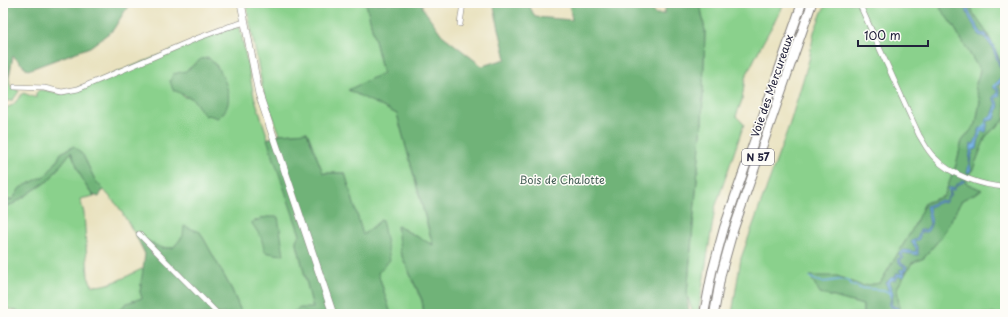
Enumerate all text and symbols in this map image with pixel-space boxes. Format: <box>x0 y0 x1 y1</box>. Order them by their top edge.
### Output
scale bar <box>858 22 928 48</box>
text: 100 m <box>864 26 901 44</box>
street label: Voie des Mercureaux <box>746 32 797 140</box>
road number: N 57 <box>742 149 774 165</box>
park label: Bois de Chalotte <box>519 171 605 188</box>

